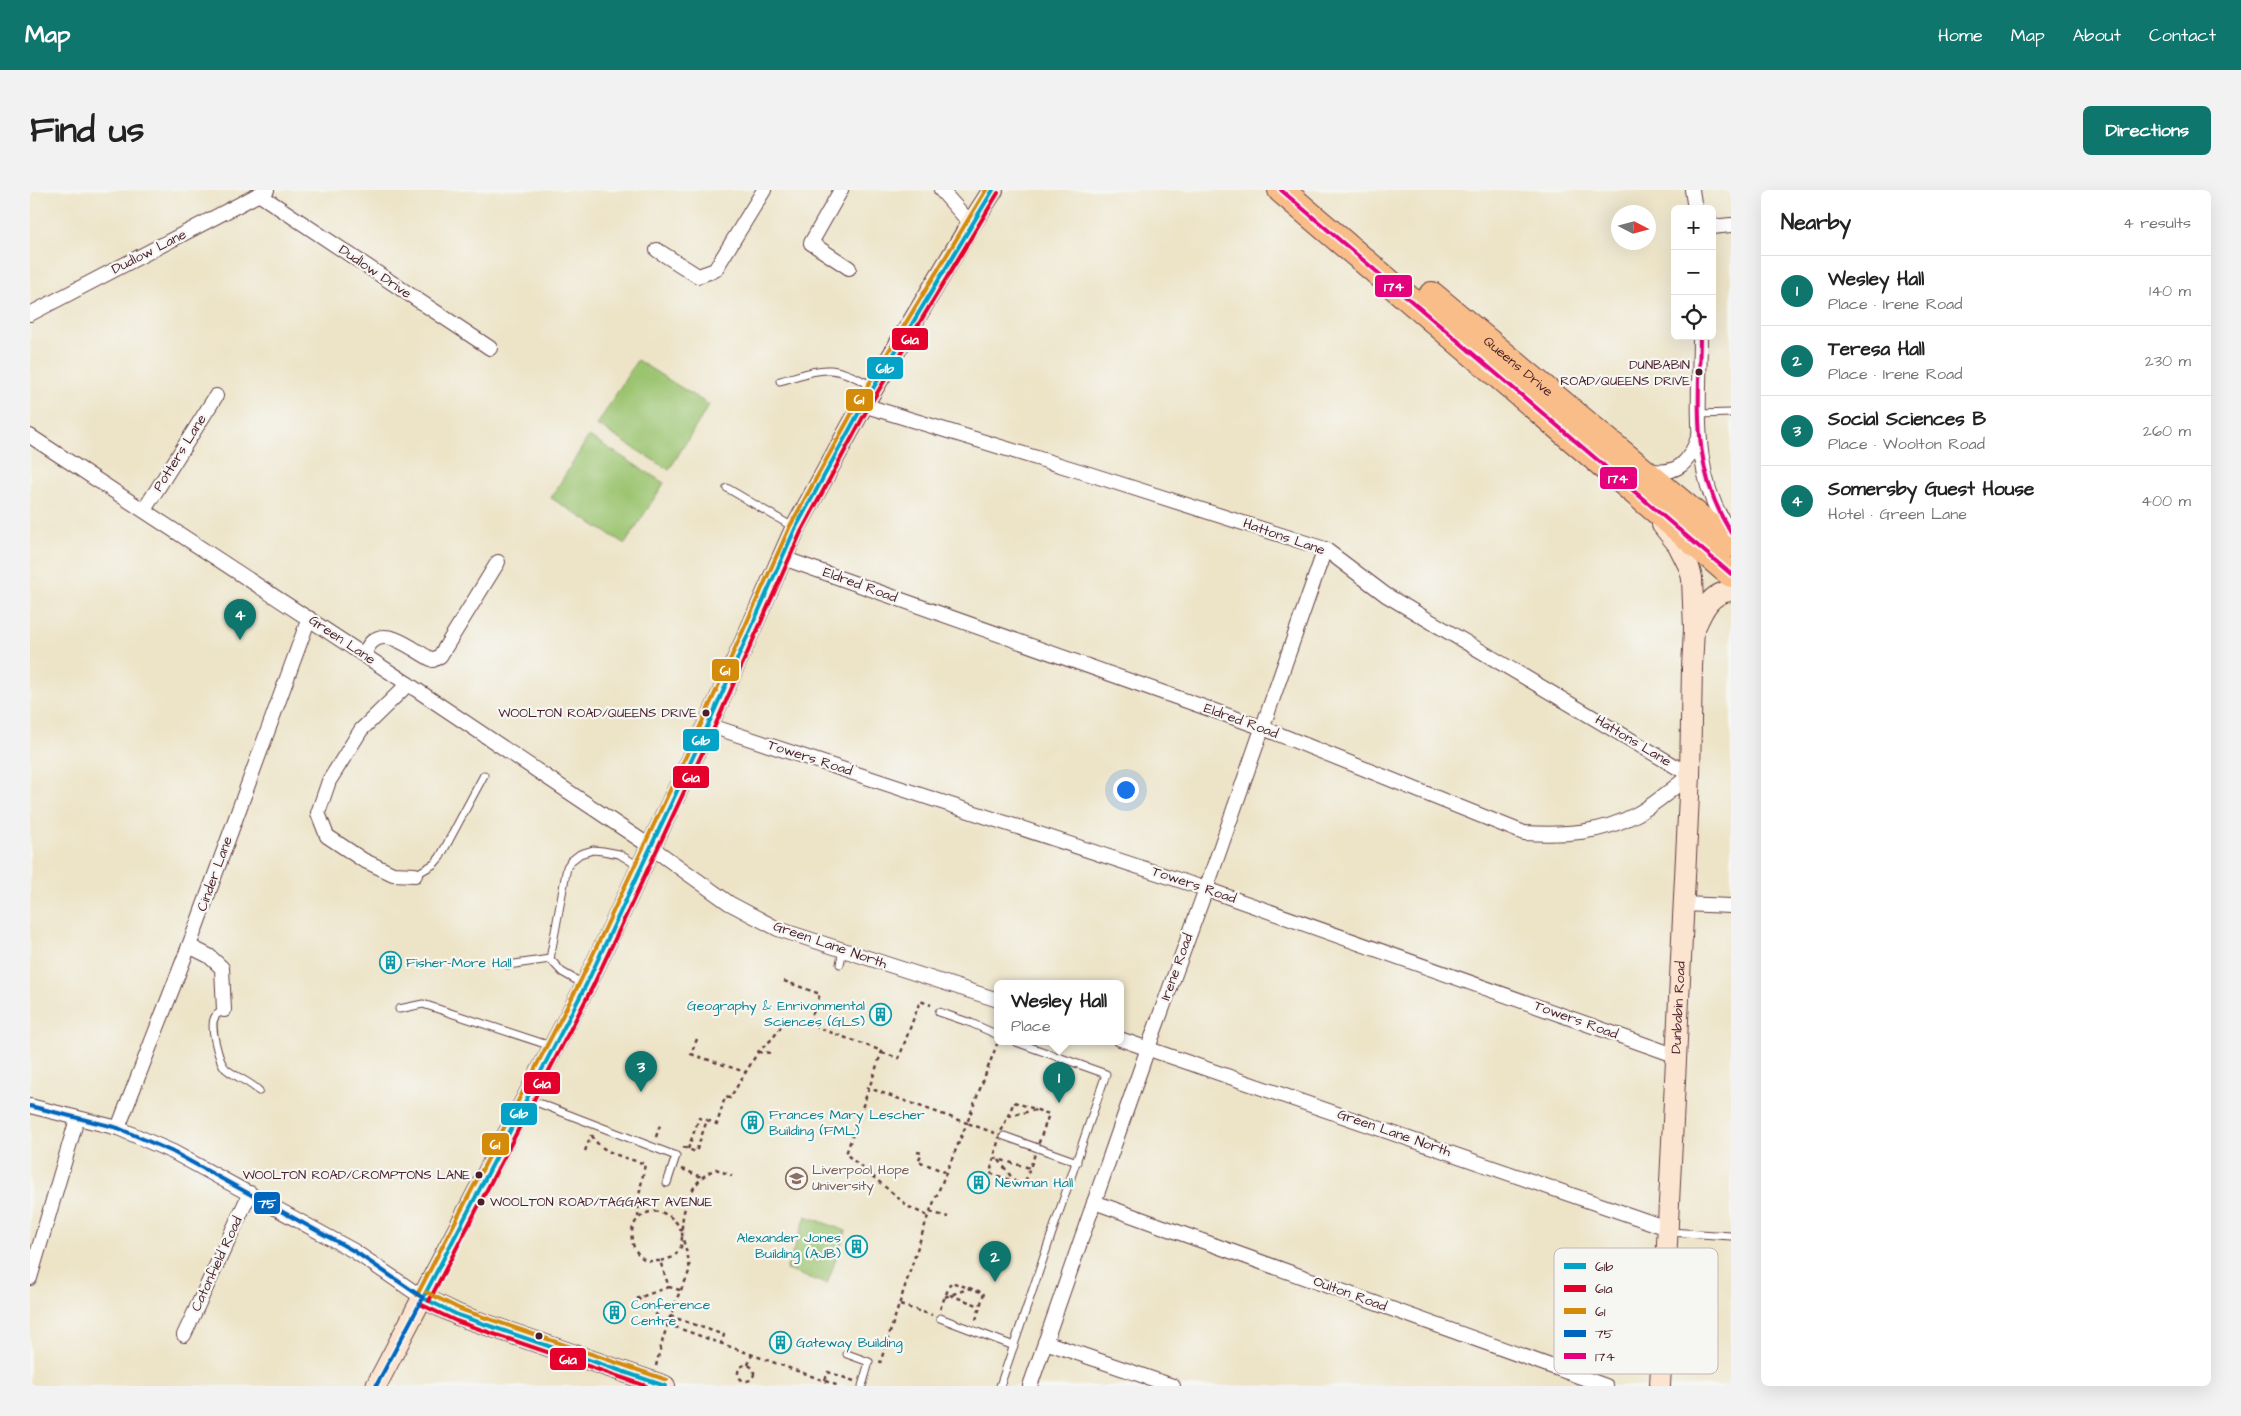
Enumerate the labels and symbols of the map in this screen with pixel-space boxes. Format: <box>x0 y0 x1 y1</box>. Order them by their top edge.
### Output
north arrow <box>1611 205 1656 250</box>
street label: Dudlow Lane <box>108 224 190 279</box>
street label: Dudlow Drive <box>335 240 416 304</box>
line badge: 174 <box>1374 274 1413 298</box>
text: 174 <box>1384 277 1404 297</box>
line badge: 61a <box>891 327 929 351</box>
text: 61a <box>901 330 920 350</box>
street label: Queens Drive <box>1479 332 1558 402</box>
line badge: 61b <box>866 356 904 380</box>
place label: DUNBABIN ROAD/QUEENS DRIVE <box>1560 356 1690 390</box>
text: 61b <box>876 359 894 379</box>
marker: DUNBABIN ROAD/QUEENS DRIVE <box>1694 367 1704 377</box>
line badge: 61 <box>845 388 874 412</box>
text: 61 <box>854 390 864 410</box>
street label: Potters Lane <box>148 410 212 495</box>
line badge: 174 <box>1599 466 1638 490</box>
text: 174 <box>1608 469 1628 489</box>
street label: Hattons Lane <box>1240 514 1328 561</box>
street label: Eldred Road <box>820 562 900 608</box>
pin: 4 <box>224 599 256 640</box>
street label: Green Lane <box>305 610 380 670</box>
line badge: 61 <box>711 658 740 682</box>
text: 61 <box>720 661 730 681</box>
street label: Eldred Road <box>1201 698 1281 744</box>
place label: WOOLTON ROAD/QUEENS DRIVE <box>498 704 697 722</box>
marker: WOOLTON ROAD/QUEENS DRIVE <box>701 708 711 718</box>
street label: Hattons Lane <box>1591 710 1675 772</box>
line badge: 61b <box>682 728 720 752</box>
text: 61b <box>692 731 710 751</box>
street label: Towers Road <box>765 735 855 781</box>
line badge: 61a <box>672 765 710 789</box>
text: 61a <box>682 768 701 788</box>
your location <box>1113 777 1139 803</box>
street label: Cinder Lane <box>192 833 238 914</box>
street label: Towers Road <box>1149 861 1239 909</box>
street label: Green Lane North <box>770 916 890 974</box>
street label: Irene Road <box>1156 931 1198 1003</box>
building icon: Fisher-More Hall <box>378 951 402 975</box>
place label: Fisher-More Hall <box>406 953 512 973</box>
street label: Dunbabin Road <box>1666 961 1691 1054</box>
place label: Geography & Enrivonmental Sciences (GLS) <box>687 996 865 1032</box>
street label: Towers Road <box>1531 996 1621 1044</box>
building icon: Geography & Enrivonmental Sciences (GLS) <box>869 1002 893 1026</box>
pin: 3 <box>625 1051 657 1092</box>
pin: 1 <box>1043 1062 1075 1103</box>
line badge: 61a <box>523 1071 561 1095</box>
text: 61a <box>533 1074 552 1094</box>
line badge: 61b <box>500 1102 538 1126</box>
text: 61b <box>510 1104 528 1124</box>
street label: Green Lane North <box>1334 1104 1454 1162</box>
place label: Frances Mary Lescher Building (FML) <box>769 1105 925 1141</box>
building icon: Frances Mary Lescher Building (FML) <box>741 1111 765 1135</box>
line badge: 61 <box>481 1132 510 1156</box>
text: 61 <box>490 1135 500 1155</box>
place label: Liverpool Hope University <box>812 1160 910 1196</box>
place label: WOOLTON ROAD/CROMPTONS LANE <box>243 1166 470 1184</box>
school or university icon: Liverpool Hope University <box>784 1166 808 1190</box>
marker: WOOLTON ROAD/CROMPTONS LANE <box>474 1170 484 1180</box>
building icon: Newman Hall <box>967 1171 991 1195</box>
place label: Newman Hall <box>995 1173 1073 1193</box>
line badge: 75 <box>253 1191 281 1215</box>
place label: WOOLTON ROAD/TAGGART AVENUE <box>490 1193 712 1211</box>
text: 75 <box>257 1194 277 1214</box>
marker: WOOLTON ROAD/TAGGART AVENUE <box>476 1197 486 1207</box>
street label: Catonfield Road <box>186 1213 248 1315</box>
place label: Alexander Jones Building (AJB) <box>737 1228 841 1264</box>
building icon: Alexander Jones Building (AJB) <box>845 1234 869 1258</box>
pin: 2 <box>979 1241 1011 1282</box>
legend <box>1554 1248 1718 1374</box>
text: 61b <box>1595 1257 1614 1277</box>
street label: Oulton Road <box>1310 1271 1390 1317</box>
text: 61a <box>1595 1279 1613 1299</box>
place label: Conference Centre <box>631 1295 711 1331</box>
building icon: Conference Centre <box>603 1301 627 1325</box>
text: 61 <box>1595 1302 1606 1322</box>
text: 75 <box>1595 1324 1614 1344</box>
unlabelled marker <box>534 1331 544 1341</box>
building icon: Gateway Building <box>768 1331 792 1355</box>
place label: Gateway Building <box>796 1333 903 1353</box>
line badge: 61a <box>549 1347 587 1371</box>
text: 174 <box>1595 1347 1615 1367</box>
text: 61a <box>559 1350 578 1370</box>

